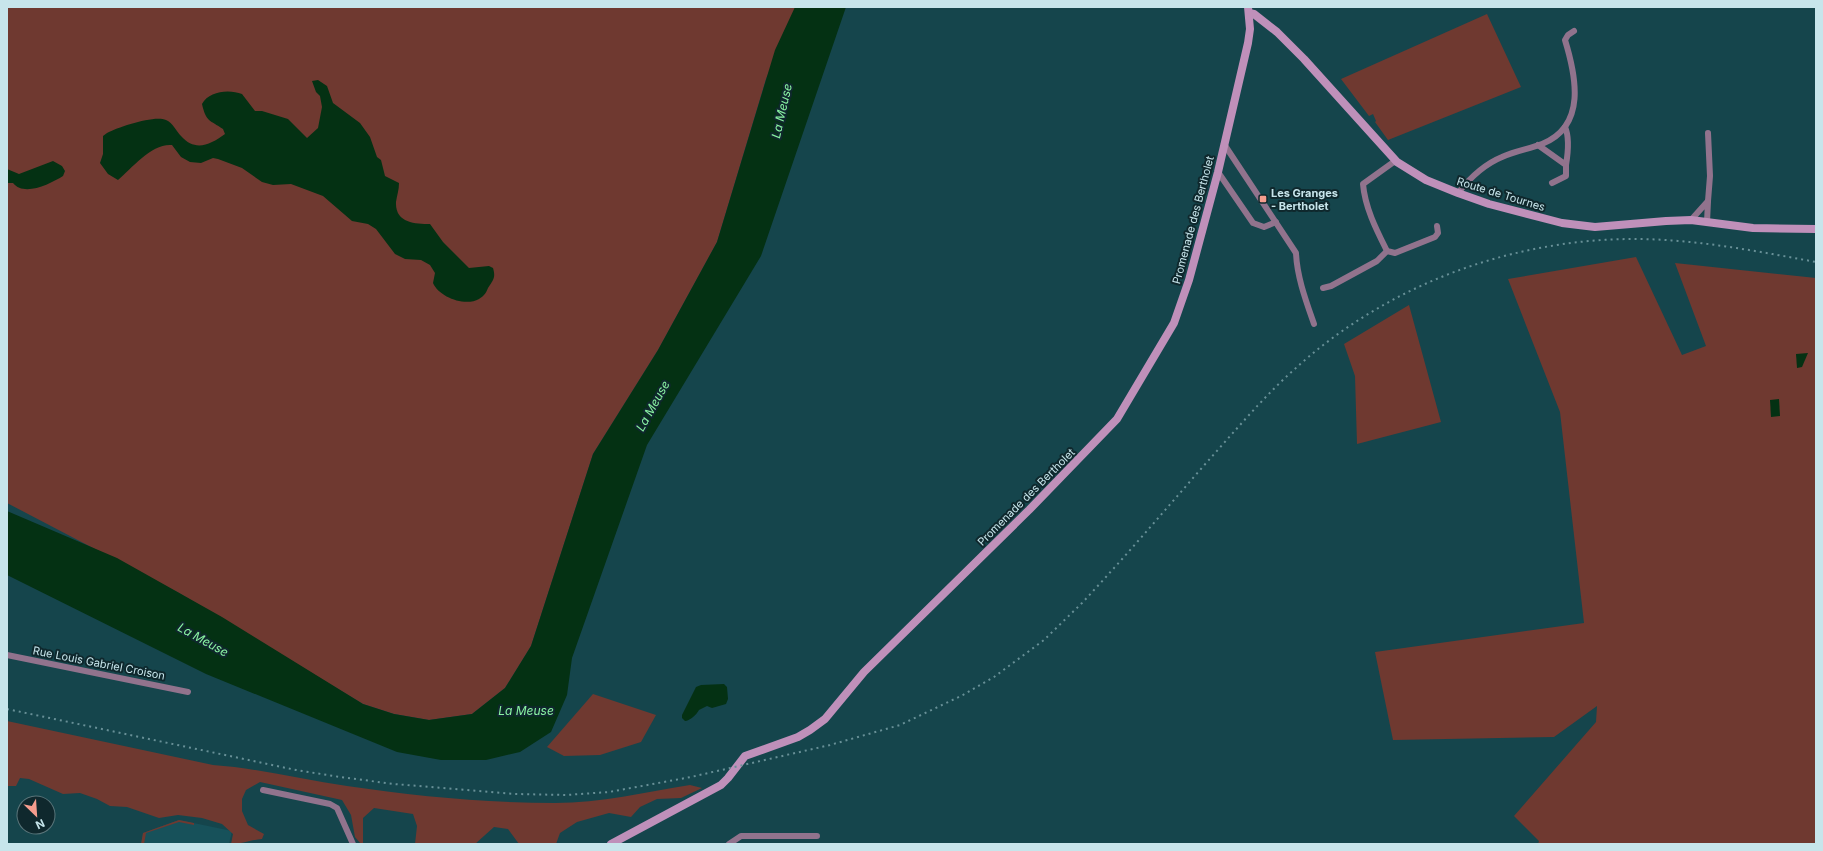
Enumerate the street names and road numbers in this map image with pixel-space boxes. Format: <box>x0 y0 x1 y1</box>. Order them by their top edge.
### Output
street label: Promenade des Bertholet <box>1169 154 1217 286</box>
street label: Route de Tournes <box>1455 174 1547 214</box>
street label: Promenade des Bertholet <box>974 445 1078 549</box>
street label: Rue Louis Gabriel Croison <box>32 643 166 683</box>

